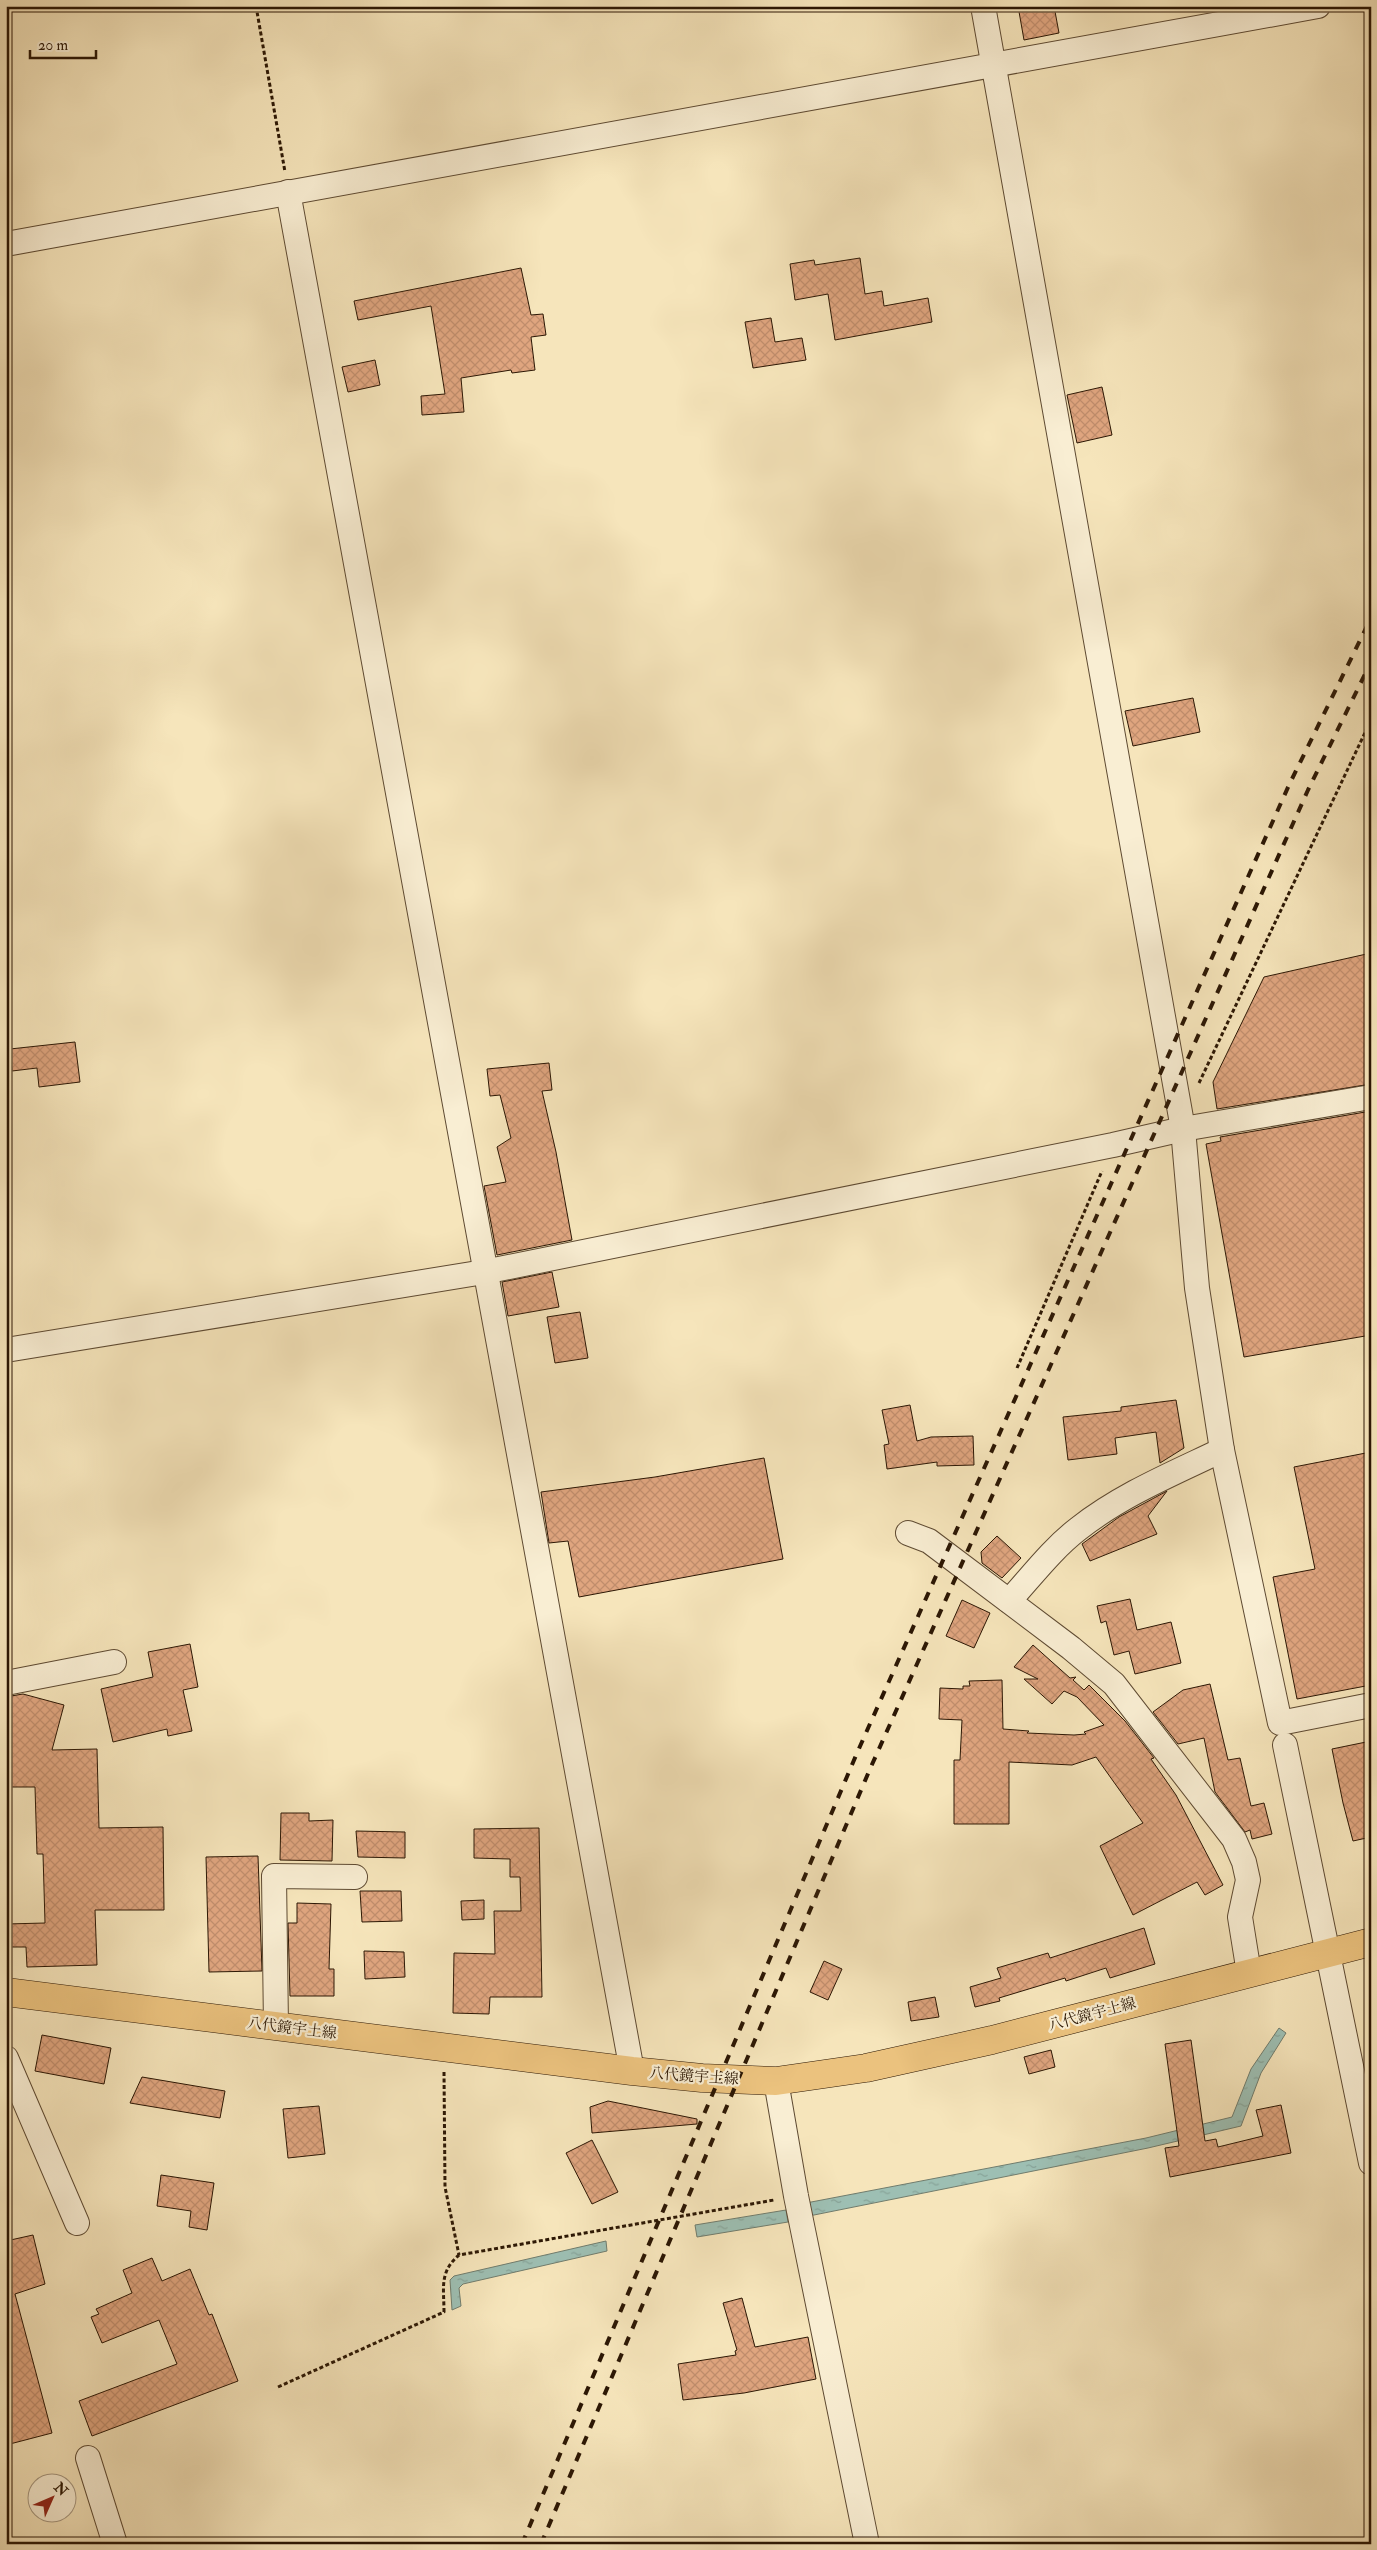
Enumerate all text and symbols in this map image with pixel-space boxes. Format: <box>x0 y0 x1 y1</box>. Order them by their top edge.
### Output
scale bar <box>30 28 96 60</box>
text: 20 m <box>38 36 68 55</box>
street label: 八代鏡宇土線 <box>1046 1994 1138 2035</box>
street label: 八代鏡宇土線 <box>246 2014 338 2043</box>
street label: 八代鏡宇土線 <box>648 2064 740 2089</box>
north arrow <box>28 2472 78 2522</box>
text: N <box>50 2478 72 2500</box>

